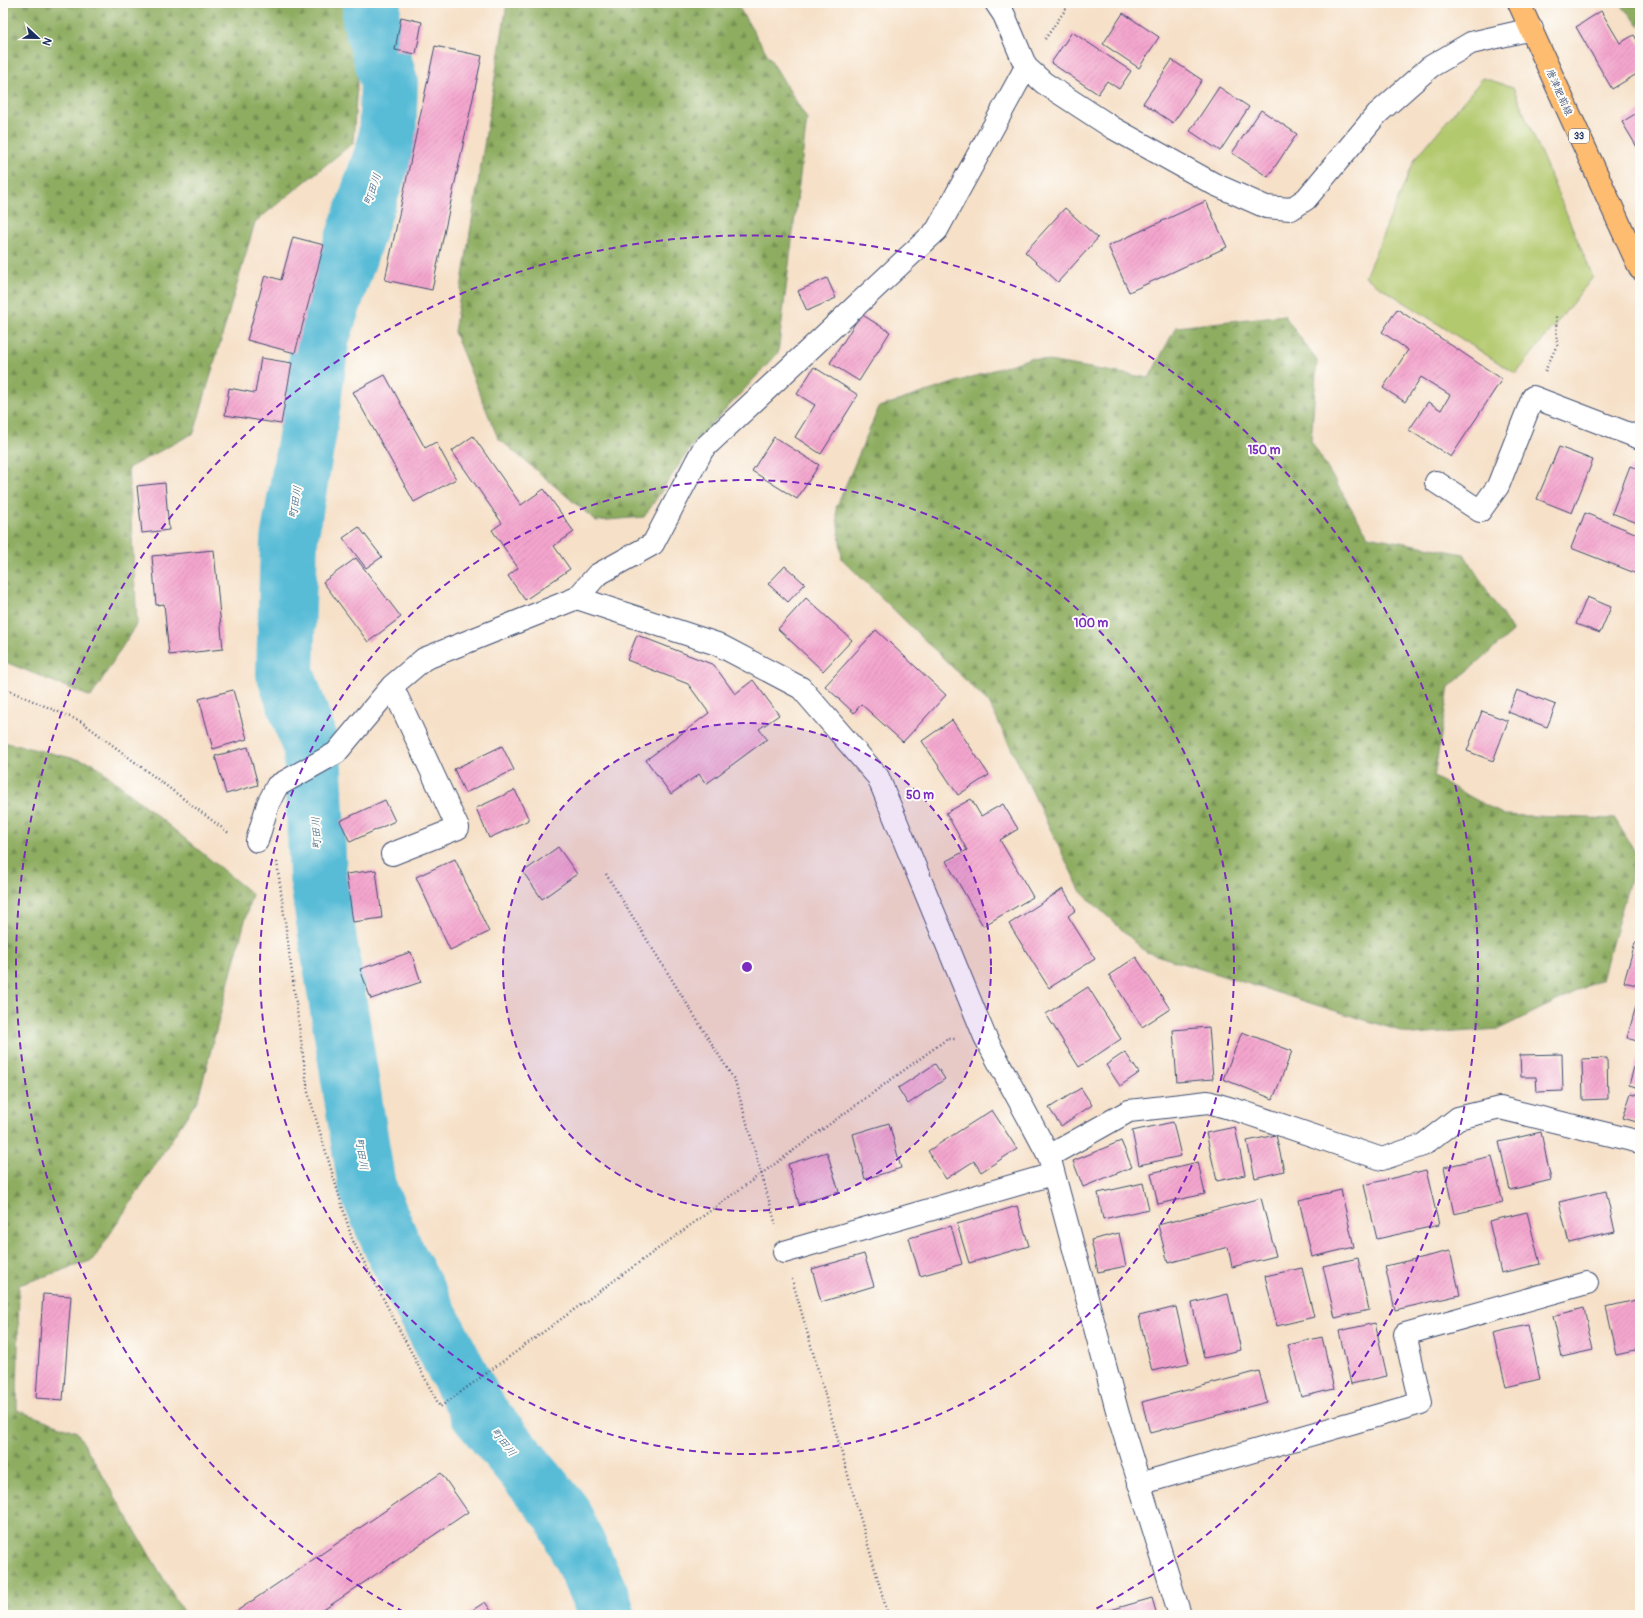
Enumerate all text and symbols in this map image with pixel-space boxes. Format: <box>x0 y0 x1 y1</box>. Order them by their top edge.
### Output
north arrow <box>18 18 58 58</box>
text: N <box>39 36 54 48</box>
street label: 唐津肥前線 <box>1543 67 1575 118</box>
road number: 33 <box>1569 129 1589 143</box>
water label: 町田川 <box>361 171 384 207</box>
text: 150 m <box>1248 443 1281 458</box>
water label: 町田川 <box>286 485 304 519</box>
text: 100 m <box>1074 616 1109 631</box>
text: 50 m <box>906 788 934 803</box>
water label: 町田川 <box>309 816 324 850</box>
centre of rings <box>740 960 754 974</box>
water label: 町田川 <box>353 1137 371 1171</box>
water label: 町田川 <box>488 1425 519 1459</box>

